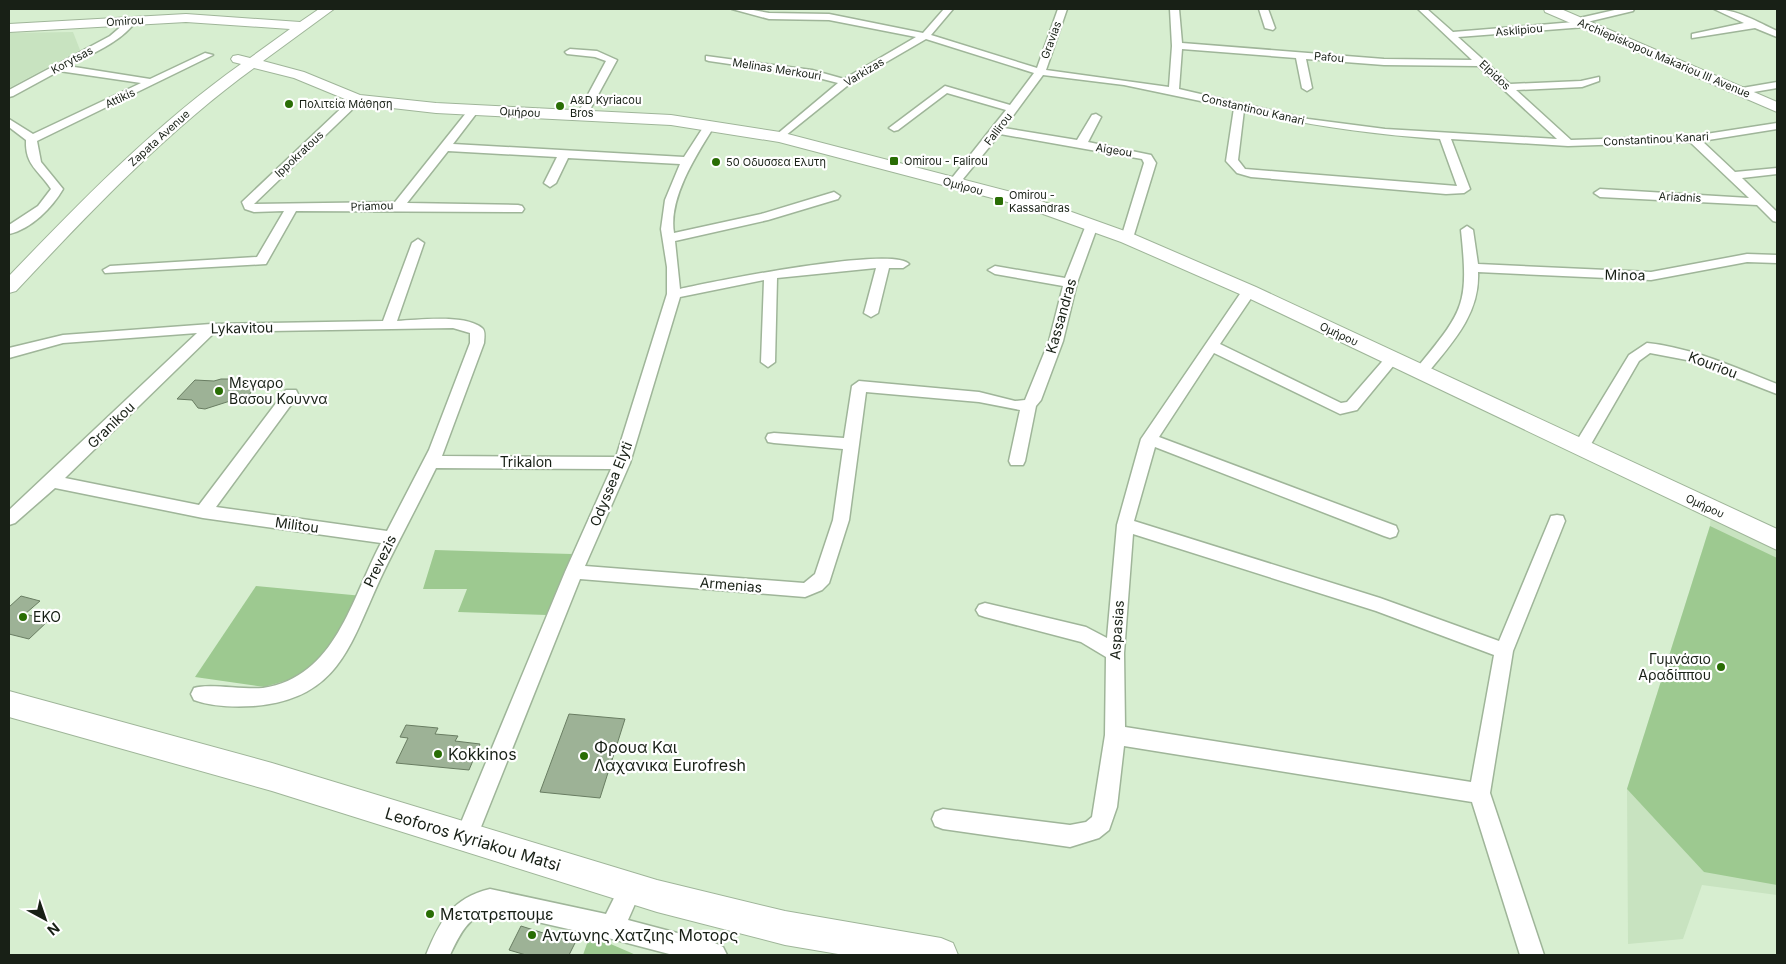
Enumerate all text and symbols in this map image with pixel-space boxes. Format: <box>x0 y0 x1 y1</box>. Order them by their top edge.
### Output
street label: Omirou <box>106 13 144 29</box>
street label: Archiepiskopou Makariou III Avenue <box>1576 15 1752 101</box>
street label: Gravias <box>1038 19 1064 61</box>
street label: Asklipiou <box>1495 21 1543 39</box>
street label: Korytsas <box>49 43 96 77</box>
street label: Pafou <box>1313 49 1345 65</box>
street label: Varkizas <box>841 54 887 89</box>
street label: Melinas Merkouri <box>732 55 822 83</box>
street label: Elpidos <box>1476 57 1514 93</box>
street label: Attikis <box>103 85 137 111</box>
street label: Constantinou Kanari <box>1200 90 1306 128</box>
place label: A&D Kyriacou Bros <box>570 93 641 120</box>
place label: Πολιτεία Μάθηση <box>299 97 392 111</box>
marker: Πολιτεία Μάθηση <box>283 98 295 110</box>
marker: A&D Kyriacou Bros <box>554 100 566 112</box>
street label: Ομήρου <box>499 104 541 120</box>
street label: Zapata Avenue <box>125 107 193 169</box>
street label: Fallirou <box>981 110 1015 148</box>
street label: Ippokratous <box>272 128 327 180</box>
street label: Constantinou Kanari <box>1603 129 1709 149</box>
street label: Aigeou <box>1095 140 1133 160</box>
place label: Omirou - Falirou <box>904 154 988 168</box>
place label: 50 Οδυσσεα Ελυτη <box>726 155 826 169</box>
marker: Omirou - Falirou <box>888 155 900 167</box>
marker: 50 Οδυσσεα Ελυτη <box>710 156 722 168</box>
street label: Ομήρου <box>941 174 985 198</box>
place label: Omirou - Kassandras <box>1009 188 1070 215</box>
street label: Ariadnis <box>1658 189 1702 205</box>
marker: Omirou - Kassandras <box>993 195 1005 207</box>
street label: Priamou <box>350 198 394 214</box>
street label: Minoa <box>1605 266 1646 283</box>
street label: Kassandras <box>1042 276 1079 355</box>
street label: Lykavitou <box>211 318 273 337</box>
street label: Ομήρου <box>1317 319 1361 349</box>
street label: Kouriou <box>1686 347 1740 382</box>
place label: Μεγαρο Βασου Κουννα <box>229 374 328 407</box>
marker: Μεγαρο Βασου Κουννα <box>213 385 225 397</box>
street label: Granikou <box>83 398 138 451</box>
street label: Odyssea Elyti <box>586 439 635 529</box>
street label: Trikalon <box>500 453 552 470</box>
street label: Ομήρου <box>1683 491 1727 521</box>
street label: Militou <box>274 513 320 536</box>
street label: Prevezis <box>360 532 399 590</box>
street label: Armenias <box>699 573 763 596</box>
street label: Aspasias <box>1106 600 1127 660</box>
place label: EKO <box>33 608 61 625</box>
marker: EKO <box>17 611 29 623</box>
place label: Γυμνάσιο Αραδίππου <box>1638 650 1711 683</box>
marker: Γυμνάσιο Αραδίππου <box>1715 661 1727 673</box>
place label: Φρουα Και Λαχανικα Eurofresh <box>594 737 746 775</box>
place label: Kokkinos <box>448 744 517 764</box>
marker: Kokkinos <box>432 748 444 760</box>
marker: Φρουα Και Λαχανικα Eurofresh <box>578 750 590 762</box>
street label: Leoforos Kyriakou Matsi <box>383 803 563 875</box>
north arrow <box>20 894 70 944</box>
place label: Μετατρεπουμε <box>440 904 554 924</box>
marker: Μετατρεπουμε <box>424 908 436 920</box>
text: N <box>44 919 63 939</box>
place label: Αντωνης Χατζιης Μοτορς <box>542 925 738 945</box>
marker: Αντωνης Χατζιης Μοτορς <box>526 929 538 941</box>

